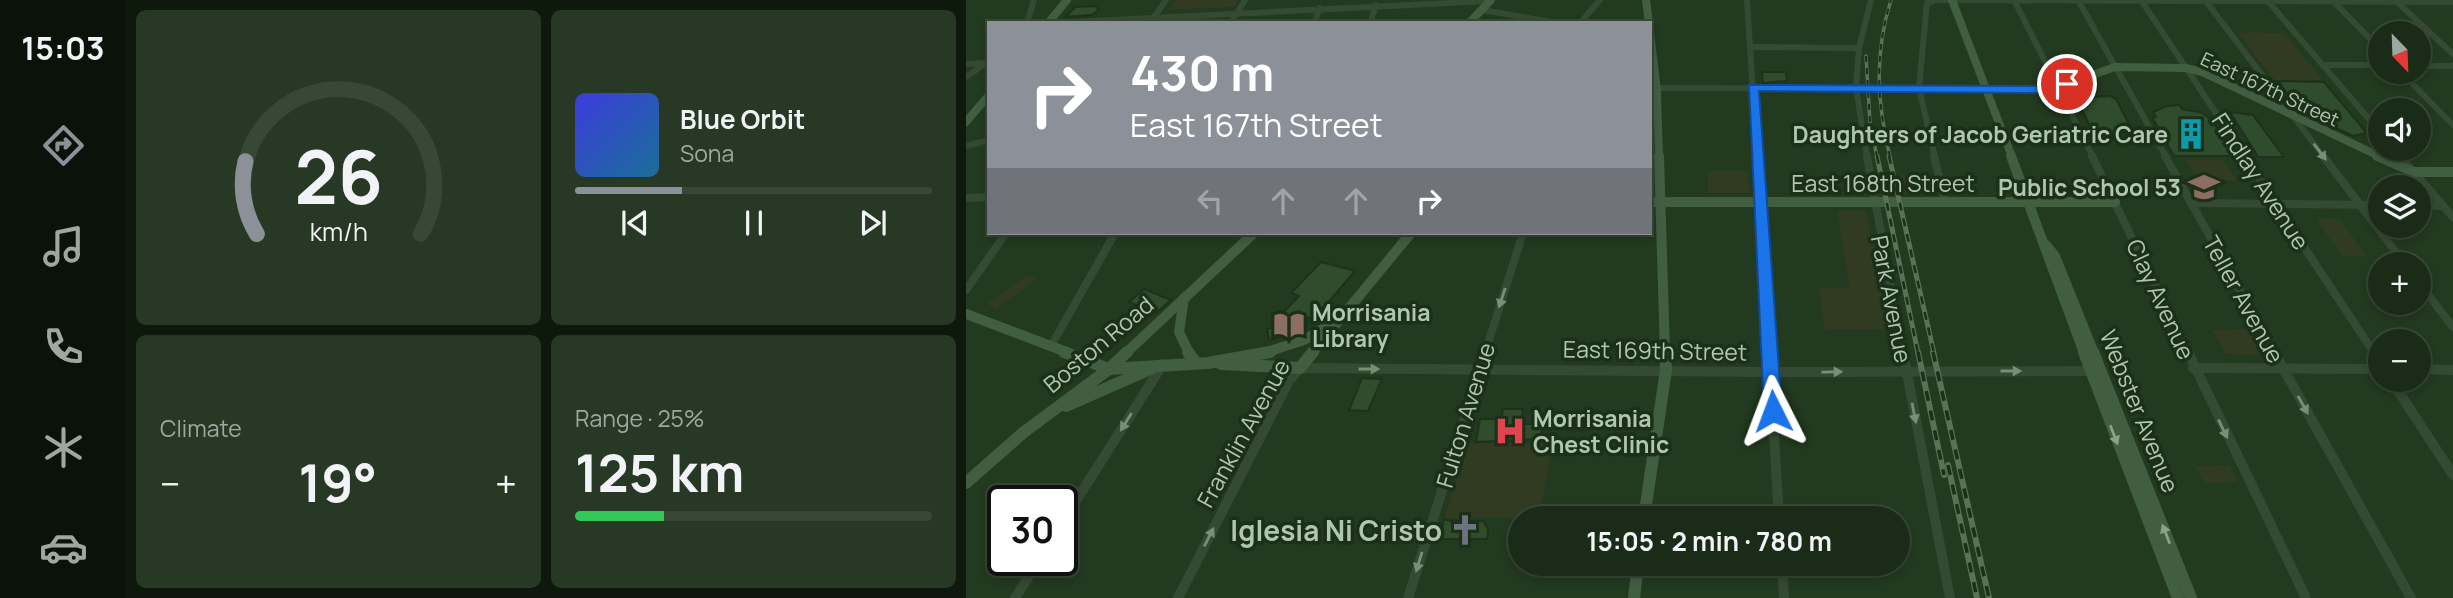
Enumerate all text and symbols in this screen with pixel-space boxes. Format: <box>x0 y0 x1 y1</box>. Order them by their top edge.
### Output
north arrow <box>2368 21 2431 84</box>
map controls <box>2368 21 2431 392</box>
text: 15:03 <box>21 26 105 70</box>
text: 430 m <box>1130 39 1274 106</box>
street label: East 167th Street <box>2197 46 2343 132</box>
icon: right <box>1015 49 1106 140</box>
pin <box>2037 54 2097 114</box>
icon: arrive <box>2048 65 2086 103</box>
button: sound <box>2368 98 2431 161</box>
text: Blue Orbit <box>680 101 805 137</box>
text: East 167th Street <box>1130 103 1383 147</box>
street label: Findlay Avenue <box>2205 106 2317 256</box>
building icon: Daughters of Jacob Geriatric Care <box>2174 117 2208 151</box>
place label: Daughters of Jacob Geriatric Care <box>1793 118 2168 150</box>
icon: directions <box>39 121 88 170</box>
text: 26 <box>294 126 383 226</box>
text: Sona <box>680 137 734 169</box>
one-way arrow <box>2313 143 2327 161</box>
street label: East 168th Street <box>1791 167 1975 199</box>
school or university icon: Public School 53 <box>2187 170 2221 204</box>
place label: Public School 53 <box>1998 171 2181 203</box>
button: layers <box>2368 175 2431 238</box>
icon: left <box>1191 182 1229 220</box>
icon: ahead <box>1264 182 1302 220</box>
icon: ahead <box>1337 182 1375 220</box>
icon: right <box>1410 182 1448 220</box>
icon: previous <box>616 204 654 242</box>
icon: pause <box>735 204 773 242</box>
icon: next <box>854 204 892 242</box>
text: km/h <box>309 214 368 249</box>
icon: music <box>39 222 88 271</box>
street label: Teller Avenue <box>2196 230 2292 368</box>
street label: Park Avenue <box>1864 233 1920 365</box>
street label: Clay Avenue <box>2119 234 2203 364</box>
button: + <box>2368 252 2431 315</box>
one-way arrow <box>1496 287 1507 308</box>
street label: Boston Road <box>1036 288 1160 400</box>
place label: Morrisania Library <box>1312 296 1430 354</box>
library icon: Morrisania Library <box>1272 308 1306 342</box>
icon: phone <box>39 322 88 371</box>
street label: Webster Avenue <box>2093 325 2187 497</box>
button: − <box>2368 329 2431 392</box>
street label: East 169th Street <box>1563 332 1747 368</box>
street label: Fulton Avenue <box>1428 339 1502 491</box>
street label: Franklin Avenue <box>1189 353 1297 513</box>
one-way arrow <box>1358 363 1380 375</box>
one-way arrow <box>2000 365 2022 377</box>
one-way arrow <box>1821 366 1843 378</box>
position arrow <box>1736 374 1810 448</box>
one-way arrow <box>2297 396 2309 415</box>
text: Range · 25% <box>575 402 705 434</box>
place label: Morrisania Chest Clinic <box>1533 402 1669 460</box>
one-way arrow <box>1909 402 1920 424</box>
text: Climate <box>160 412 242 444</box>
one-way arrow <box>1119 413 1133 431</box>
hospital icon: Morrisania Chest Clinic <box>1493 414 1527 448</box>
one-way arrow <box>2217 419 2229 439</box>
icon: climate <box>39 423 88 472</box>
one-way arrow <box>2108 424 2119 445</box>
text: 125 km <box>575 437 744 508</box>
text: 19° <box>299 447 377 518</box>
text: − <box>160 457 181 509</box>
text: + <box>495 457 517 509</box>
speed limit sign: 30 <box>987 485 1078 576</box>
place label: Iglesia Ni Cristo <box>1230 511 1442 549</box>
church icon: Iglesia Ni Cristo <box>1448 513 1482 547</box>
icon: car <box>39 523 88 572</box>
text: 15:05 · 2 min · 780 m <box>1586 523 1832 559</box>
one-way arrow <box>2160 524 2171 545</box>
one-way arrow <box>1204 527 1215 547</box>
one-way arrow <box>1414 551 1424 572</box>

